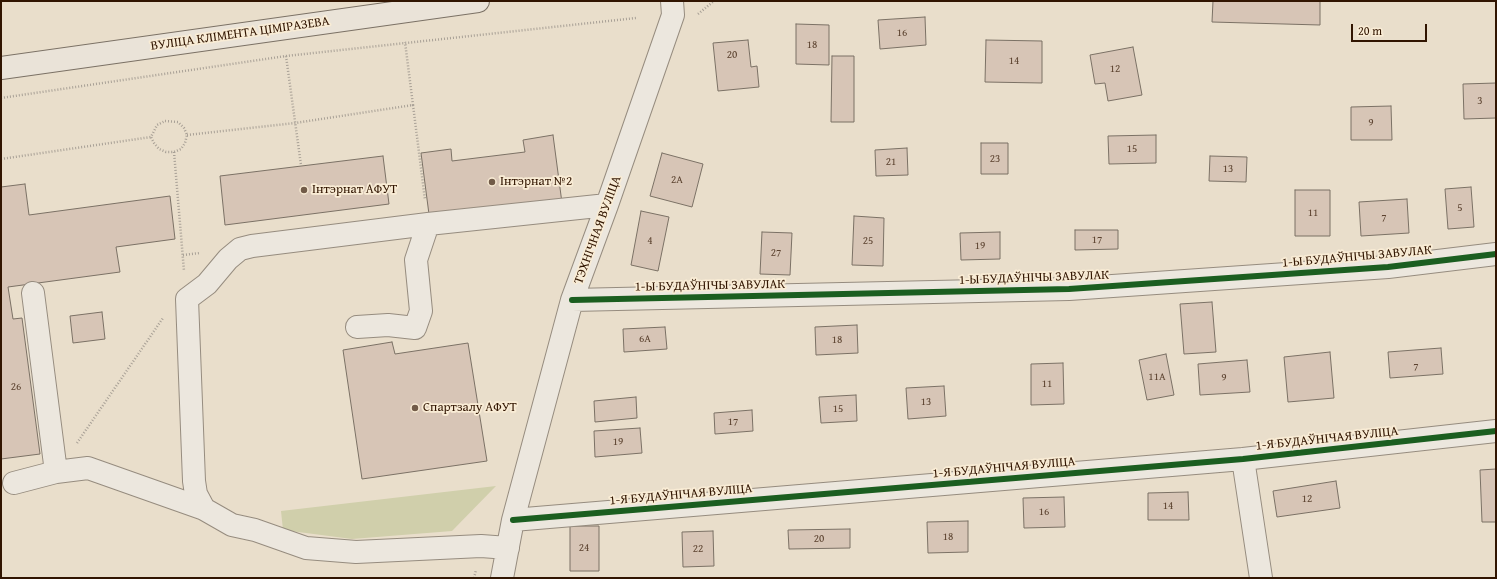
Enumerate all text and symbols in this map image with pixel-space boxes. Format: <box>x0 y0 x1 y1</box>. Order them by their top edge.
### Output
street label: ВУЛІЦА КЛІМЕНТА ЦІМІРАЗЕВА <box>150 14 330 54</box>
scale bar <box>1353 16 1429 42</box>
text: 20 m <box>1358 22 1382 39</box>
house number: 16 <box>897 26 907 40</box>
house number: 18 <box>807 38 817 52</box>
house number: 20 <box>727 48 737 62</box>
house number: 14 <box>1009 54 1019 68</box>
house number: 12 <box>1110 62 1120 76</box>
house number: 3 <box>1477 94 1483 108</box>
house number: 9 <box>1368 116 1374 130</box>
house number: 15 <box>1127 142 1137 156</box>
house number: 23 <box>990 152 1000 166</box>
house number: 21 <box>886 155 896 169</box>
house number: 13 <box>1223 162 1233 176</box>
house number: 2А <box>671 173 683 187</box>
place label: Інтэрнат №2 <box>500 174 572 190</box>
street label: ТЭХНІЧНАЯ ВУЛІЦА <box>571 174 625 286</box>
marker: Інтэрнат №2 <box>487 177 497 187</box>
place label: Інтэрнат АФУТ <box>312 182 397 198</box>
marker: Інтэрнат АФУТ <box>299 185 309 195</box>
house number: 5 <box>1457 201 1463 215</box>
house number: 11 <box>1308 206 1318 220</box>
house number: 7 <box>1381 211 1387 225</box>
house number: 17 <box>1092 233 1102 247</box>
house number: 4 <box>647 234 653 248</box>
house number: 25 <box>863 234 873 248</box>
house number: 19 <box>975 239 985 253</box>
street label: 1-Ы БУДАЎНІЧЫ ЗАВУЛАК <box>1281 243 1433 271</box>
house number: 27 <box>771 246 781 260</box>
street label: 1-Ы БУДАЎНІЧЫ ЗАВУЛАК <box>958 268 1110 288</box>
street label: 1-Ы БУДАЎНІЧЫ ЗАВУЛАК <box>635 277 785 295</box>
house number: 6А <box>639 332 651 346</box>
house number: 18 <box>832 333 842 347</box>
house number: 7 <box>1413 360 1419 374</box>
house number: 11А <box>1148 370 1166 384</box>
house number: 9 <box>1221 371 1227 385</box>
house number: 11 <box>1042 377 1052 391</box>
house number: 26 <box>11 380 21 394</box>
house number: 13 <box>921 395 931 409</box>
place label: Спартзалу АФУТ <box>423 400 517 416</box>
house number: 15 <box>833 402 843 416</box>
marker: Спартзалу АФУТ <box>410 403 420 413</box>
house number: 17 <box>728 415 738 429</box>
street label: 1-Я БУДАЎНІЧАЯ ВУЛІЦА <box>1255 424 1399 454</box>
house number: 19 <box>613 435 623 449</box>
street label: 1-Я БУДАЎНІЧАЯ ВУЛІЦА <box>932 454 1076 482</box>
street label: 1-Я БУДАЎНІЧАЯ ВУЛІЦА <box>609 481 753 509</box>
house number: 12 <box>1302 492 1312 506</box>
house number: 14 <box>1163 499 1173 513</box>
house number: 16 <box>1039 505 1049 519</box>
house number: 18 <box>943 530 953 544</box>
house number: 20 <box>814 532 824 546</box>
house number: 24 <box>579 541 589 555</box>
house number: 22 <box>693 542 703 556</box>

